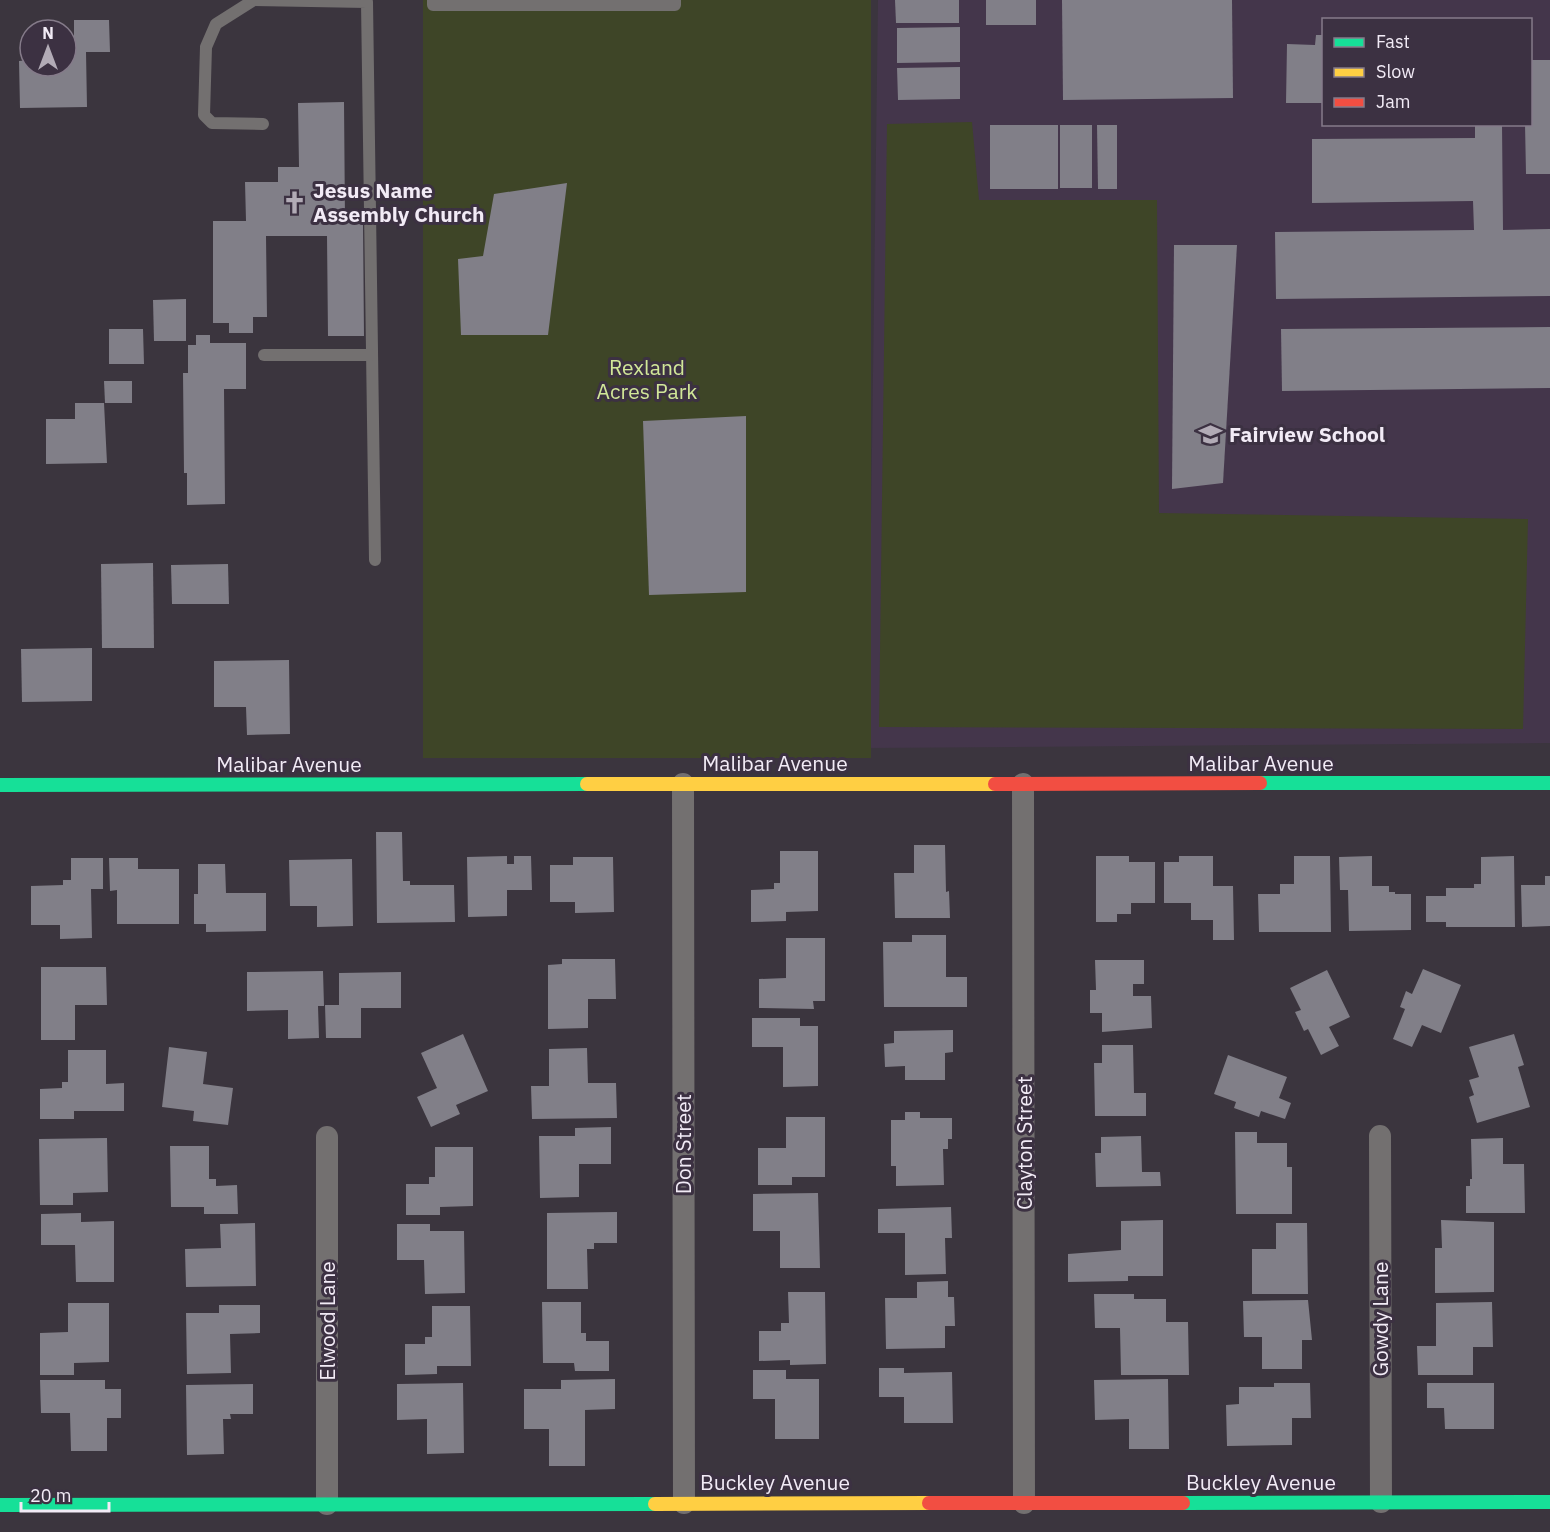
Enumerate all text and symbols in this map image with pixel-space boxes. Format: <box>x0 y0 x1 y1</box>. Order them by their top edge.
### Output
north arrow <box>18 18 78 78</box>
legend <box>1322 18 1532 126</box>
text: N <box>42 23 54 43</box>
text: Fast <box>1376 30 1410 53</box>
text: Slow <box>1376 60 1415 83</box>
text: Jam <box>1376 90 1411 113</box>
place label: Jesus Name Assembly Church <box>313 176 485 228</box>
church icon: Jesus Name Assembly Church <box>282 189 308 215</box>
park label: Rexland Acres Park <box>597 353 697 405</box>
place label: Fairview School <box>1229 420 1385 448</box>
school or university icon: Fairview School <box>1198 421 1224 447</box>
street label: Malibar Avenue <box>702 749 848 777</box>
street label: Malibar Avenue <box>1188 749 1334 777</box>
street label: Malibar Avenue <box>216 750 362 778</box>
street label: Clayton Street <box>1010 1076 1038 1210</box>
street label: Don Street <box>669 1094 697 1194</box>
street label: Elwood Lane <box>313 1261 341 1381</box>
street label: Gowdy Lane <box>1366 1261 1394 1377</box>
street label: Buckley Avenue <box>700 1468 850 1496</box>
street label: Buckley Avenue <box>1186 1468 1336 1496</box>
scale bar <box>21 1475 110 1513</box>
text: 20 m <box>30 1484 72 1507</box>

